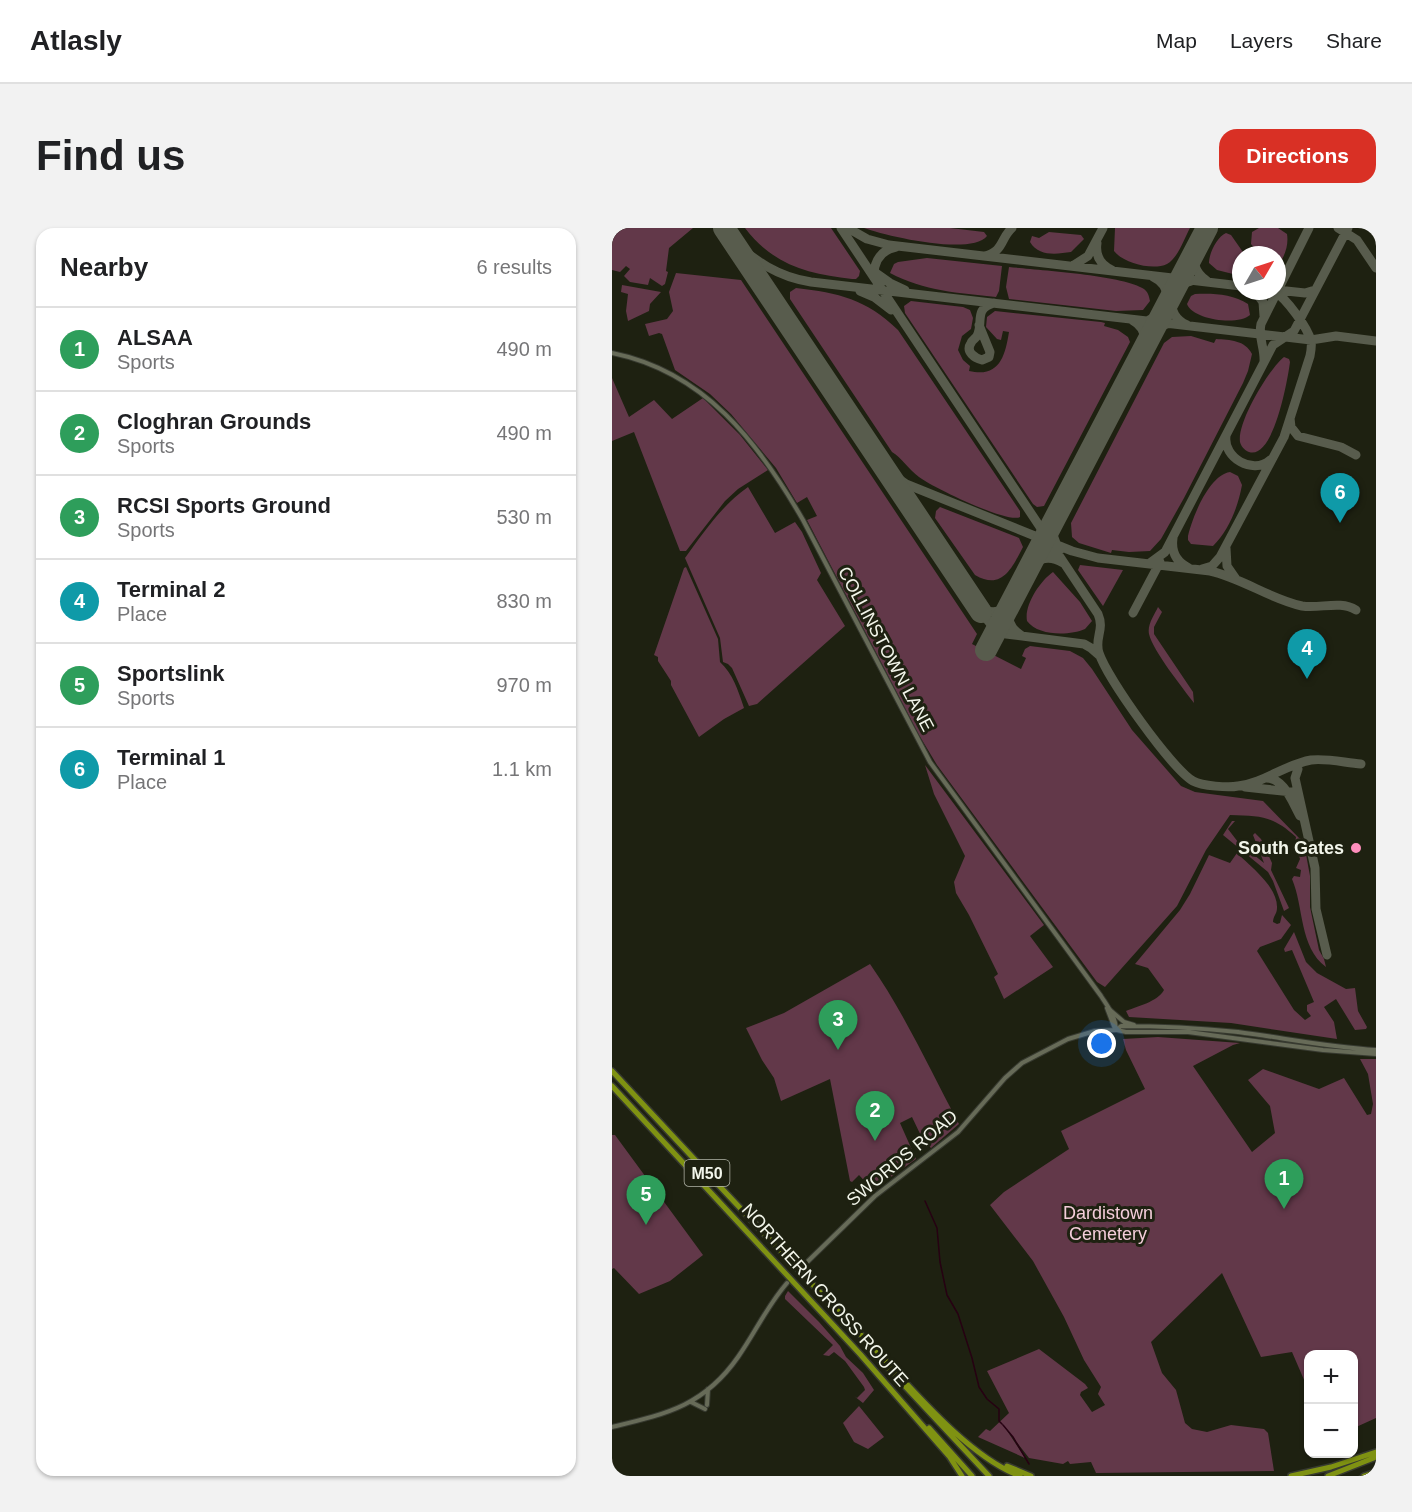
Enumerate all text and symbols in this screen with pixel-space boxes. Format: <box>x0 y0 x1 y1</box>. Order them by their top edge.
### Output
text: Atlasly <box>30 25 122 56</box>
text: Map <box>1156 29 1197 52</box>
text: Layers <box>1230 29 1293 52</box>
text: Share <box>1326 29 1382 52</box>
button: Directions <box>1219 129 1376 183</box>
text: Find us <box>36 132 185 179</box>
north arrow <box>1232 246 1286 300</box>
text: Nearby <box>60 252 148 282</box>
text: 6 results <box>476 256 552 278</box>
text: ALSAA <box>117 325 193 350</box>
text: 1 <box>74 338 85 360</box>
text: 490 m <box>496 338 552 360</box>
text: Sports <box>117 351 175 373</box>
text: Cloghran Grounds <box>117 409 311 434</box>
text: 2 <box>74 422 85 444</box>
text: 490 m <box>496 422 552 444</box>
text: Sports <box>117 435 175 457</box>
pin: 6 <box>1320 474 1360 523</box>
text: RCSI Sports Ground <box>117 493 331 518</box>
text: 3 <box>74 506 85 528</box>
text: 530 m <box>496 506 552 528</box>
text: Sports <box>117 519 175 541</box>
street label: COLLINSTOWN LANE <box>834 563 938 735</box>
text: Terminal 2 <box>117 577 225 602</box>
text: 4 <box>74 590 85 612</box>
text: 830 m <box>496 590 552 612</box>
text: Place <box>117 603 167 625</box>
pin: 4 <box>1288 630 1326 679</box>
text: Sportslink <box>117 661 225 686</box>
text: 5 <box>74 674 85 696</box>
text: 970 m <box>496 674 552 696</box>
text: Sports <box>117 687 175 709</box>
text: Terminal 1 <box>117 745 225 770</box>
text: 6 <box>74 758 85 780</box>
text: 1.1 km <box>492 758 552 780</box>
text: Place <box>117 771 167 793</box>
place label: South Gates <box>1238 838 1344 858</box>
marker: South Gates <box>1349 841 1363 855</box>
pin: 3 <box>818 1000 858 1050</box>
your location <box>1087 1029 1116 1058</box>
pin: 2 <box>856 1092 894 1141</box>
street label: SWORDS ROAD <box>843 1106 961 1210</box>
road number: M50 <box>684 1160 730 1186</box>
pin: 1 <box>1264 1160 1304 1209</box>
pin: 5 <box>627 1176 666 1225</box>
street label: NORTHERN CROSS ROUTE <box>738 1200 912 1390</box>
park label: Dardistown Cemetery <box>1063 1203 1153 1244</box>
map controls <box>1304 1350 1358 1458</box>
button: + <box>1304 1350 1358 1404</box>
button: − <box>1304 1404 1358 1458</box>

